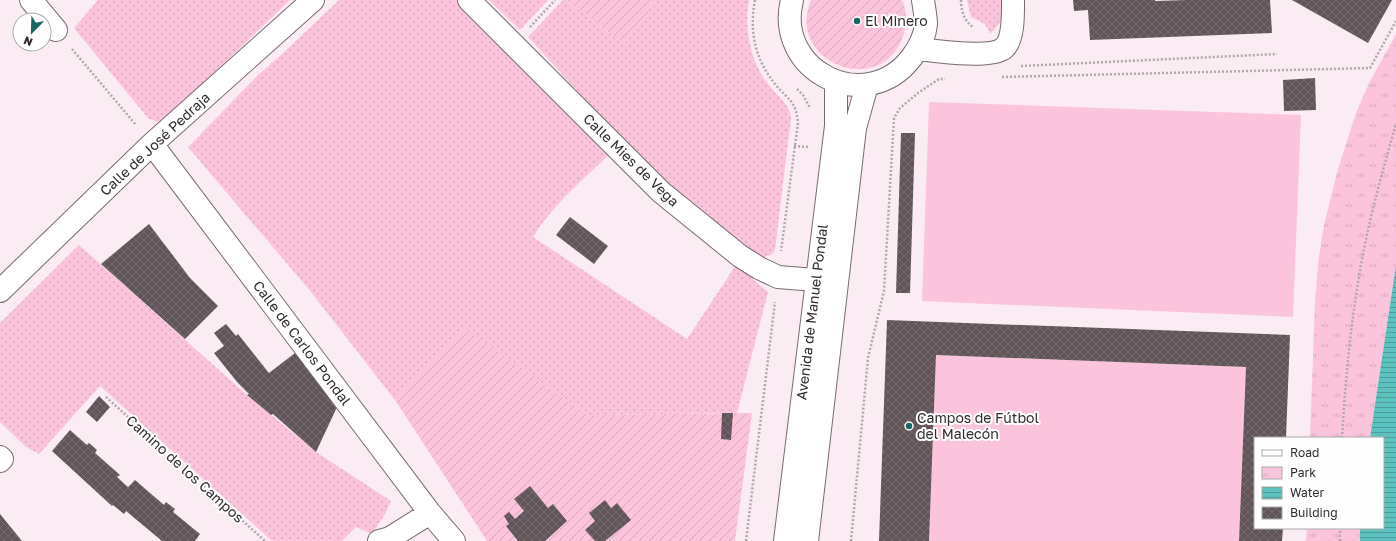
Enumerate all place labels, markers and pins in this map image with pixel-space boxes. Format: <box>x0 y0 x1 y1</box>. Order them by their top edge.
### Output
place label: El Minero <box>865 12 928 29</box>
marker: El Minero <box>852 16 862 26</box>
place label: Campos de Fútbol del Malecón <box>917 409 1039 442</box>
marker: Campos de Fútbol del Malecón <box>904 421 914 431</box>

